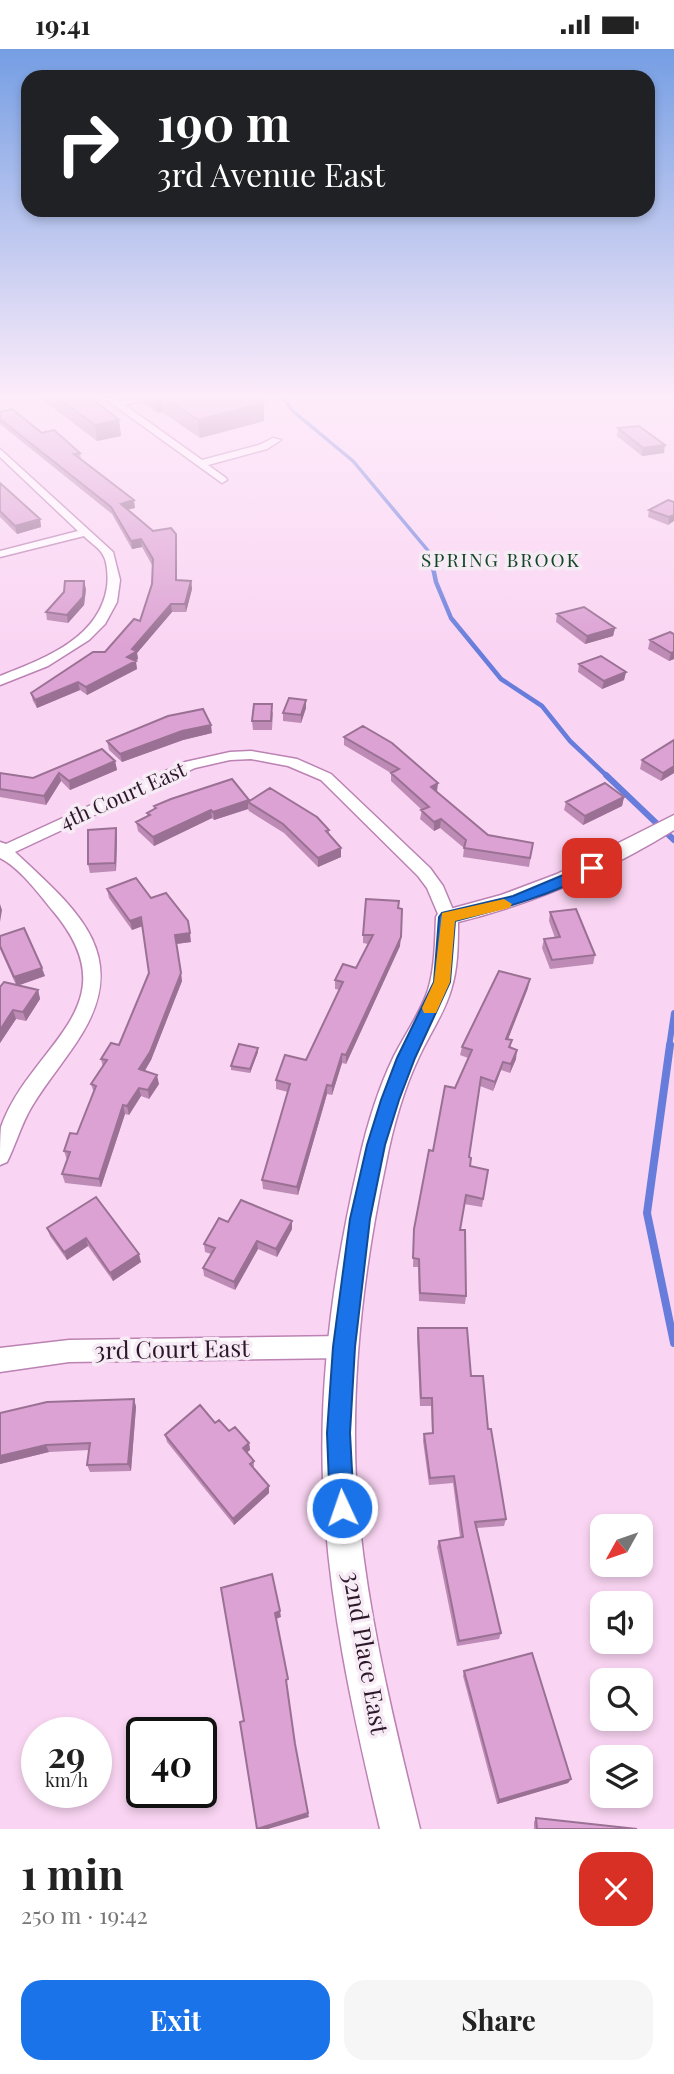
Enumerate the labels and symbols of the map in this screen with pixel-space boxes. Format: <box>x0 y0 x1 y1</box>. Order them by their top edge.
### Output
district label: SPRING BROOK <box>421 546 581 572</box>
street label: 4th Court East <box>55 754 190 834</box>
pin <box>562 838 622 898</box>
street label: 3rd Court East <box>94 1331 250 1365</box>
position arrow <box>305 1471 379 1545</box>
north arrow <box>590 1514 653 1577</box>
street label: 32nd Place East <box>337 1569 397 1737</box>
speed limit sign: 40 <box>126 1717 217 1808</box>

